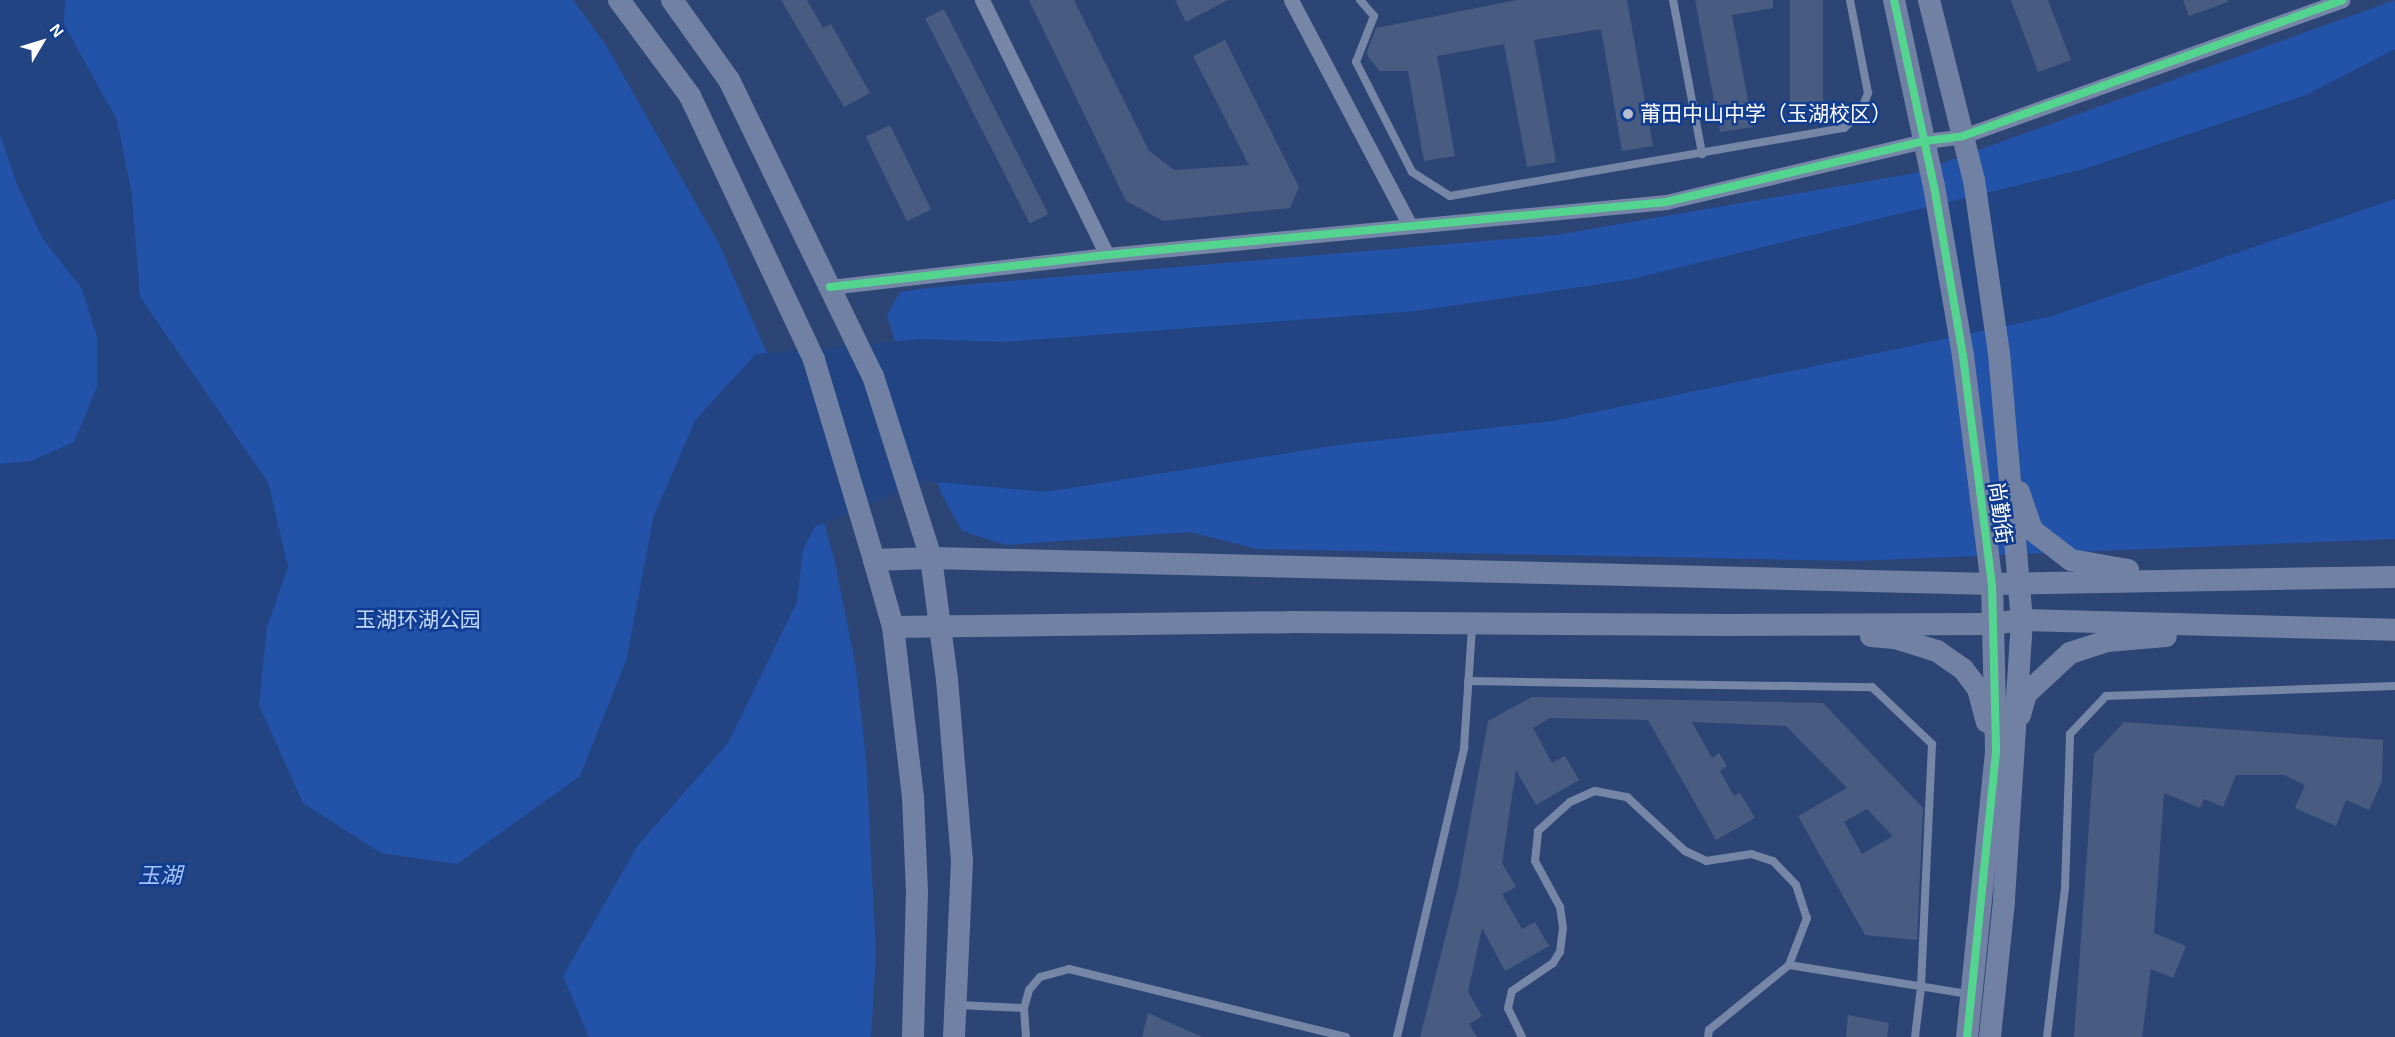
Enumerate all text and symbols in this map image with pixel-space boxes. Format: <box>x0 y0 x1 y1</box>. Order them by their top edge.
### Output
north arrow <box>12 12 72 72</box>
text: N <box>46 21 67 40</box>
place label: 莆田中山中学（玉湖校区） <box>1640 101 1892 127</box>
marker: 莆田中山中学（玉湖校区） <box>1621 107 1635 121</box>
street label: 尚勤街 <box>1983 480 2017 546</box>
park label: 玉湖环湖公园 <box>355 607 481 633</box>
water label: 玉湖 <box>138 863 182 889</box>

